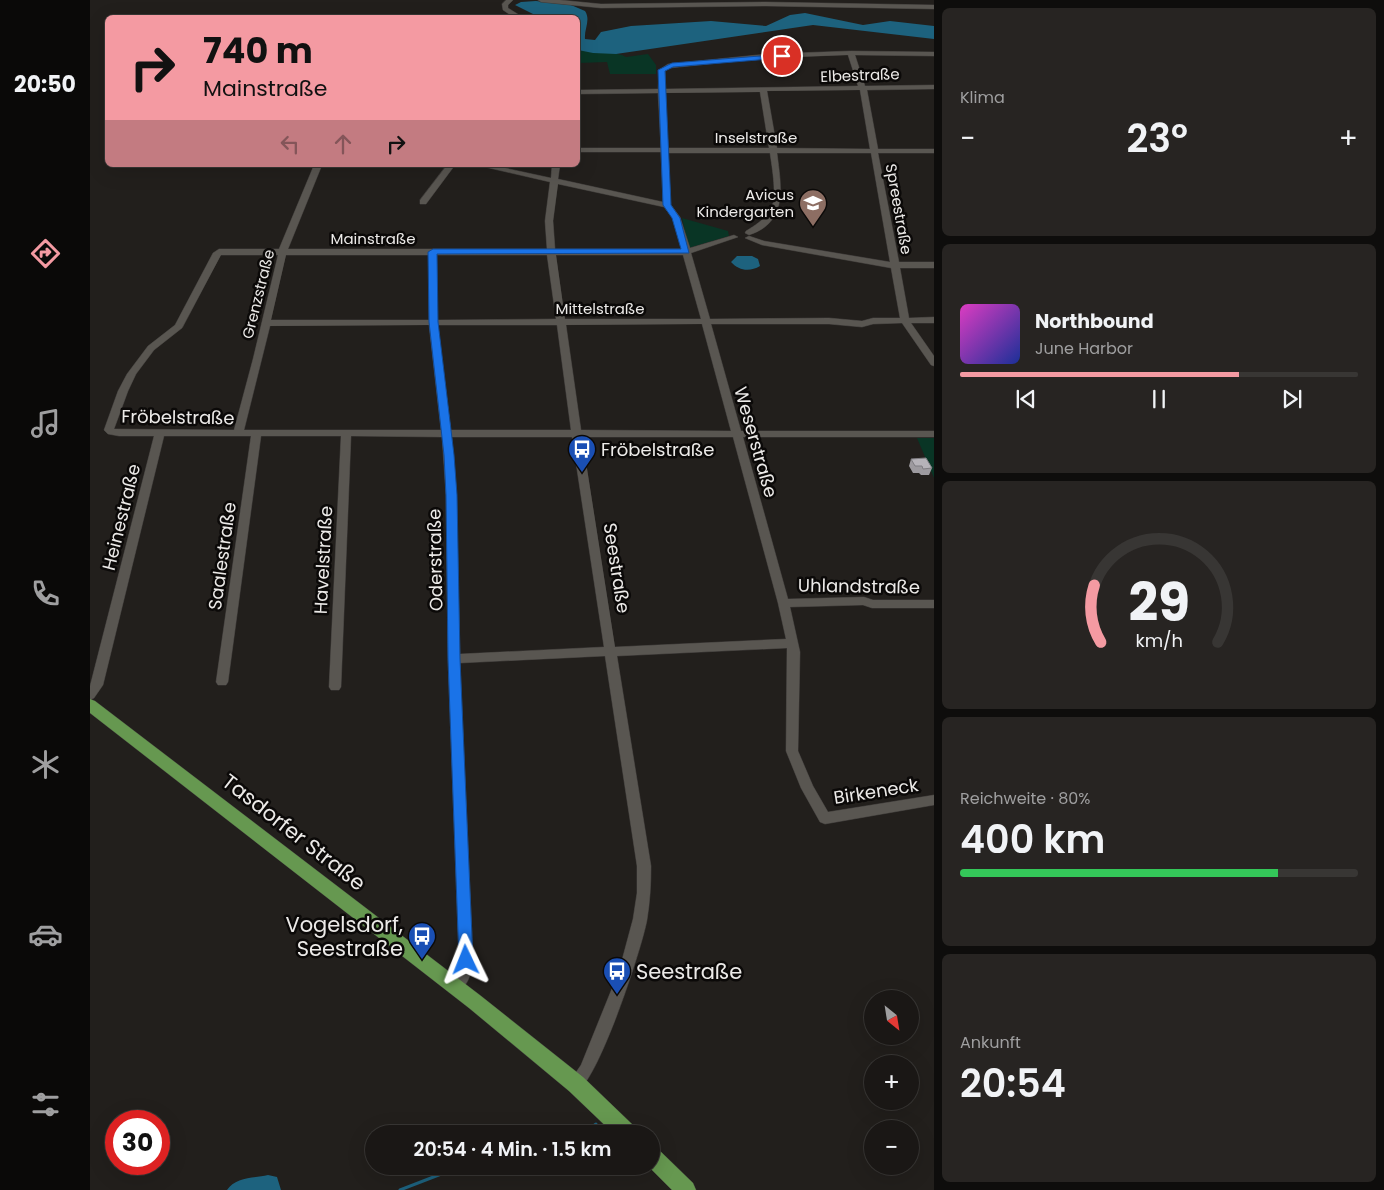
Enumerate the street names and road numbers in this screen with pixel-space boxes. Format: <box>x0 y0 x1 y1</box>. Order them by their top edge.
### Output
street label: Elbestraße <box>820 63 900 87</box>
street label: Inselstraße <box>715 127 797 148</box>
street label: Spreestraße <box>881 162 917 256</box>
street label: Mainstraße <box>331 228 415 249</box>
street label: Grenzstraße <box>237 247 279 341</box>
street label: Mittelstraße <box>555 298 645 319</box>
street label: Weserstraße <box>728 384 784 500</box>
street label: Fröbelstraße <box>121 404 235 430</box>
street label: Heinestraße <box>96 461 146 573</box>
street label: Saalestraße <box>202 500 242 612</box>
street label: Havelstraße <box>308 505 338 615</box>
street label: Oderstraße <box>422 509 448 611</box>
street label: Seestraße <box>598 521 636 615</box>
street label: Uhlandstraße <box>798 572 920 600</box>
street label: Tasdorfer Straße <box>216 767 372 897</box>
street label: Birkeneck <box>832 772 921 810</box>

